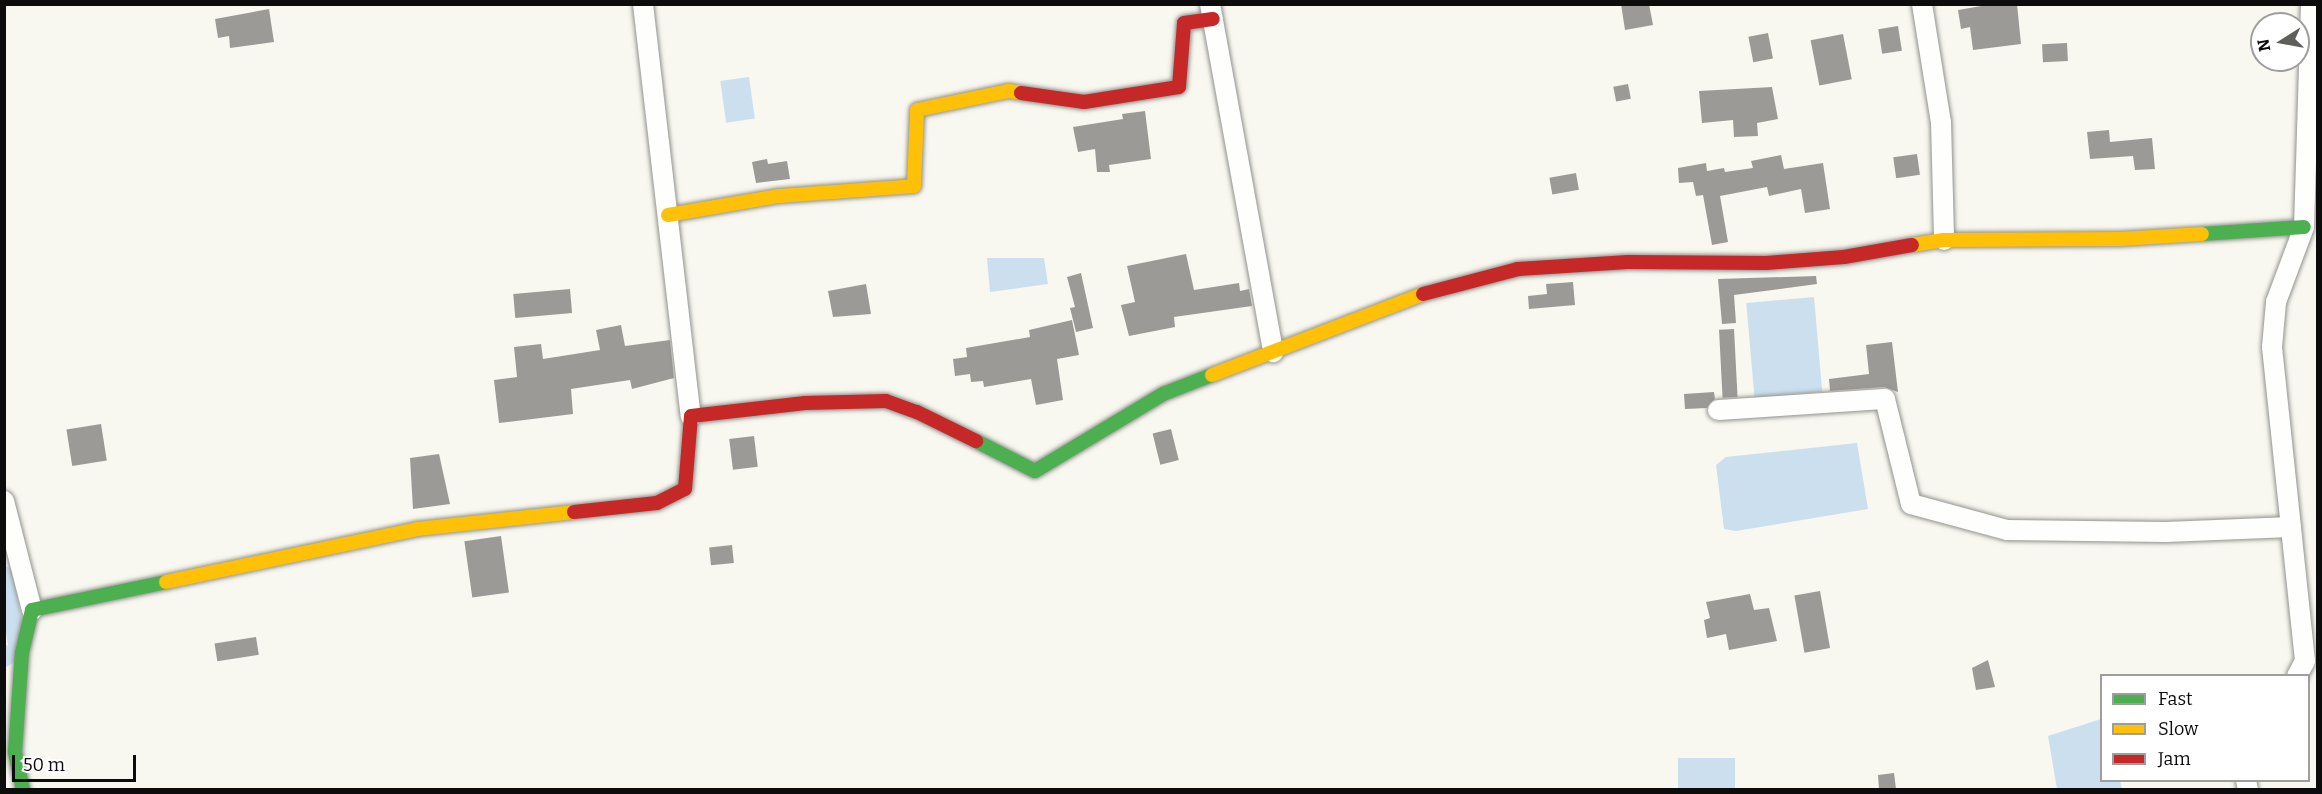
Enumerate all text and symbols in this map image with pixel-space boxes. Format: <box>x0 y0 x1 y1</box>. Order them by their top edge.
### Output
north arrow <box>2250 12 2310 72</box>
text: N <box>2253 37 2274 53</box>
legend <box>2100 674 2310 782</box>
text: Fast <box>2158 688 2193 710</box>
text: Slow <box>2158 718 2198 740</box>
scale bar <box>15 743 140 781</box>
text: Jam <box>2158 748 2191 770</box>
text: 50 m <box>23 754 65 776</box>

